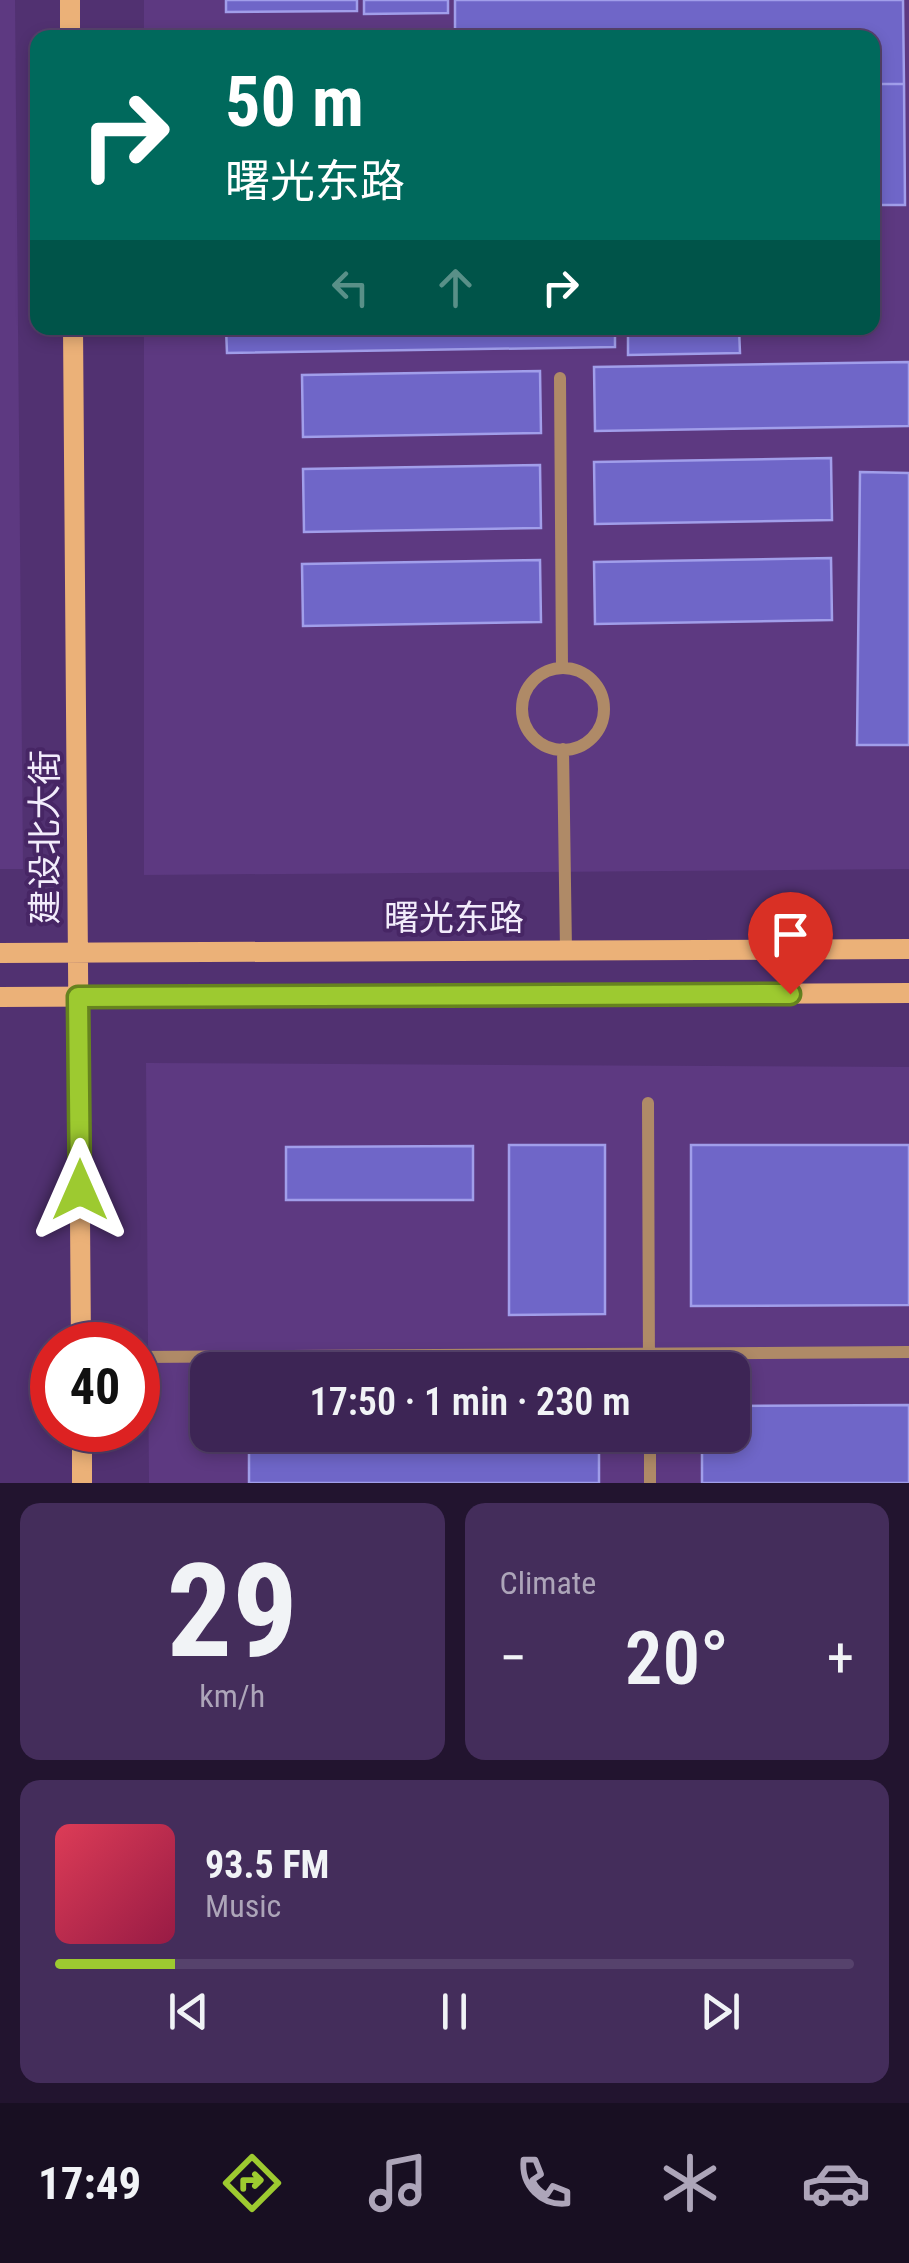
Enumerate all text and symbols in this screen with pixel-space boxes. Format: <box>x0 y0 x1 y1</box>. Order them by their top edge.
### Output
text: 50 m <box>225 61 364 143</box>
icon: right <box>60 70 190 200</box>
text: 曙光东路 <box>225 155 405 208</box>
icon: left <box>323 260 378 315</box>
icon: ahead <box>428 260 483 315</box>
icon: right <box>533 260 588 315</box>
street label: 建设北大街 <box>25 749 66 925</box>
pin <box>748 892 833 995</box>
street label: 曙光东路 <box>384 898 524 939</box>
icon: arrive <box>763 907 818 962</box>
position arrow <box>28 1138 132 1242</box>
speed limit sign: 40 <box>30 1322 160 1452</box>
text: 17:50 · 1 min · 230 m <box>310 1380 630 1424</box>
text: 29 <box>167 1535 298 1688</box>
text: Climate <box>500 1564 596 1602</box>
text: 20° <box>625 1614 729 1702</box>
text: − <box>500 1626 527 1690</box>
text: + <box>827 1626 854 1690</box>
text: km/h <box>199 1677 265 1715</box>
text: 93.5 FM <box>205 1843 329 1887</box>
text: Music <box>205 1887 281 1925</box>
icon: previous <box>161 1984 216 2039</box>
icon: pause <box>427 1984 482 2039</box>
icon: next <box>693 1984 748 2039</box>
icon: directions <box>217 2148 287 2218</box>
icon: music <box>363 2148 433 2218</box>
icon: phone <box>509 2148 579 2218</box>
icon: climate <box>655 2148 725 2218</box>
icon: car <box>801 2148 871 2218</box>
text: 17:49 <box>38 2157 141 2210</box>

